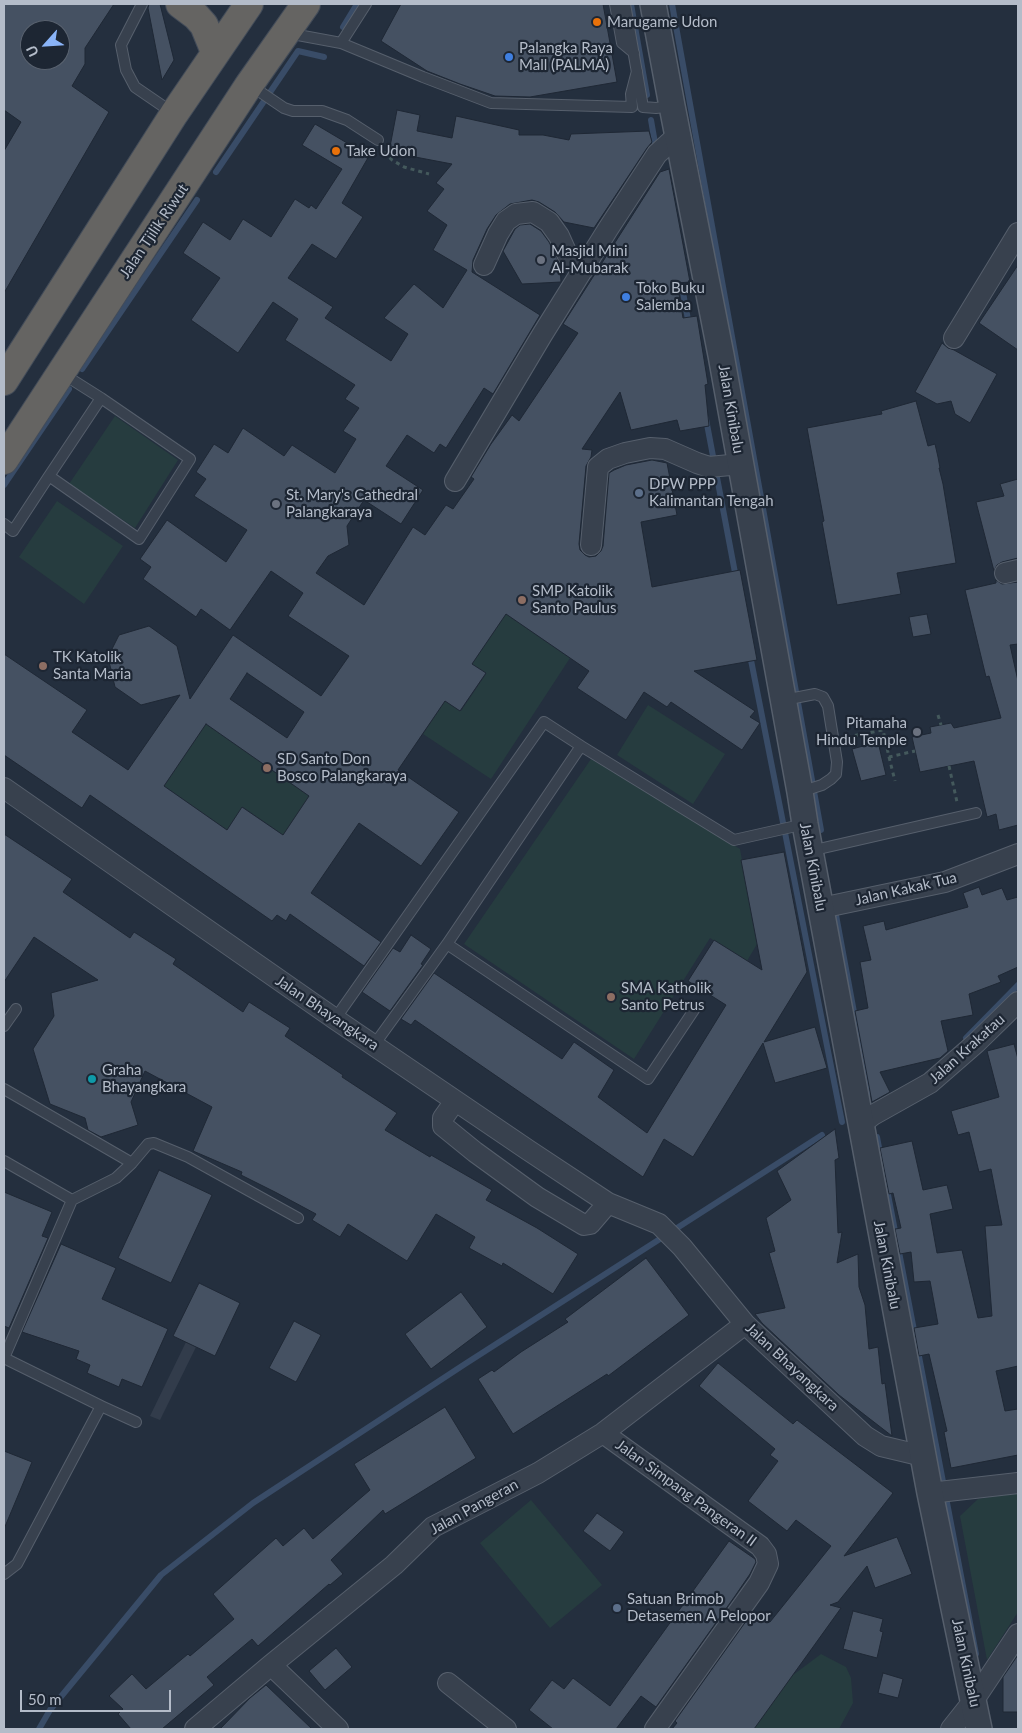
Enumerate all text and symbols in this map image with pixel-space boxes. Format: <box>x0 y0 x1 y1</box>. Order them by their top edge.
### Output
place label: Marugame Udon <box>607 13 717 31</box>
marker: Marugame Udon <box>591 16 603 28</box>
north arrow <box>20 20 70 70</box>
place label: Palangka Raya Mall (PALMA) <box>519 39 613 74</box>
text: U <box>22 43 42 60</box>
marker: Palangka Raya Mall (PALMA) <box>503 51 515 63</box>
place label: Take Udon <box>346 142 416 160</box>
marker: Take Udon <box>330 145 342 157</box>
street label: Jalan Tjilik Riwut <box>116 180 192 282</box>
place label: Masjid Mini Al-Mubarak <box>551 242 629 277</box>
marker: Masjid Mini Al-Mubarak <box>535 254 547 266</box>
place label: Toko Buku Salemba <box>636 279 705 314</box>
marker: Toko Buku Salemba <box>620 291 632 303</box>
street label: Jalan Kinibalu <box>714 363 748 455</box>
place label: DPW PPP Kalimantan Tengah <box>649 475 774 510</box>
place label: St. Mary's Cathedral Palangkaraya <box>286 486 418 521</box>
marker: DPW PPP Kalimantan Tengah <box>633 487 645 499</box>
marker: St. Mary's Cathedral Palangkaraya <box>270 498 282 510</box>
place label: SMP Katolik Santo Paulus <box>532 582 616 617</box>
marker: SMP Katolik Santo Paulus <box>516 594 528 606</box>
place label: TK Katolik Santa Maria <box>53 648 131 683</box>
marker: TK Katolik Santa Maria <box>37 660 49 672</box>
place label: Pitamaha Hindu Temple <box>816 714 907 749</box>
marker: Pitamaha Hindu Temple <box>911 726 923 738</box>
place label: SD Santo Don Bosco Palangkaraya <box>277 750 407 785</box>
marker: SD Santo Don Bosco Palangkaraya <box>261 762 273 774</box>
street label: Jalan Kinibalu <box>796 821 830 913</box>
street label: Jalan Kakak Tua <box>853 869 959 909</box>
street label: Jalan Bhayangkara <box>272 972 382 1054</box>
place label: SMA Katholik Santo Petrus <box>621 979 711 1014</box>
marker: SMA Katholik Santo Petrus <box>605 991 617 1003</box>
street label: Jalan Krakatau <box>925 1010 1009 1088</box>
place label: Graha Bhayangkara <box>102 1061 186 1096</box>
marker: Graha Bhayangkara <box>86 1073 98 1085</box>
street label: Jalan Kinibalu <box>870 1219 904 1311</box>
street label: Jalan Bhayangkara <box>742 1319 842 1415</box>
street label: Jalan Simpang Pangeran II <box>612 1436 760 1550</box>
street label: Jalan Pangeran <box>427 1475 521 1539</box>
place label: Satuan Brimob Detasemen A Pelopor <box>627 1590 771 1625</box>
marker: Satuan Brimob Detasemen A Pelopor <box>611 1602 623 1614</box>
street label: Jalan Kinibalu <box>948 1617 984 1709</box>
scale bar <box>22 1680 174 1712</box>
text: 50 m <box>28 1690 62 1708</box>

